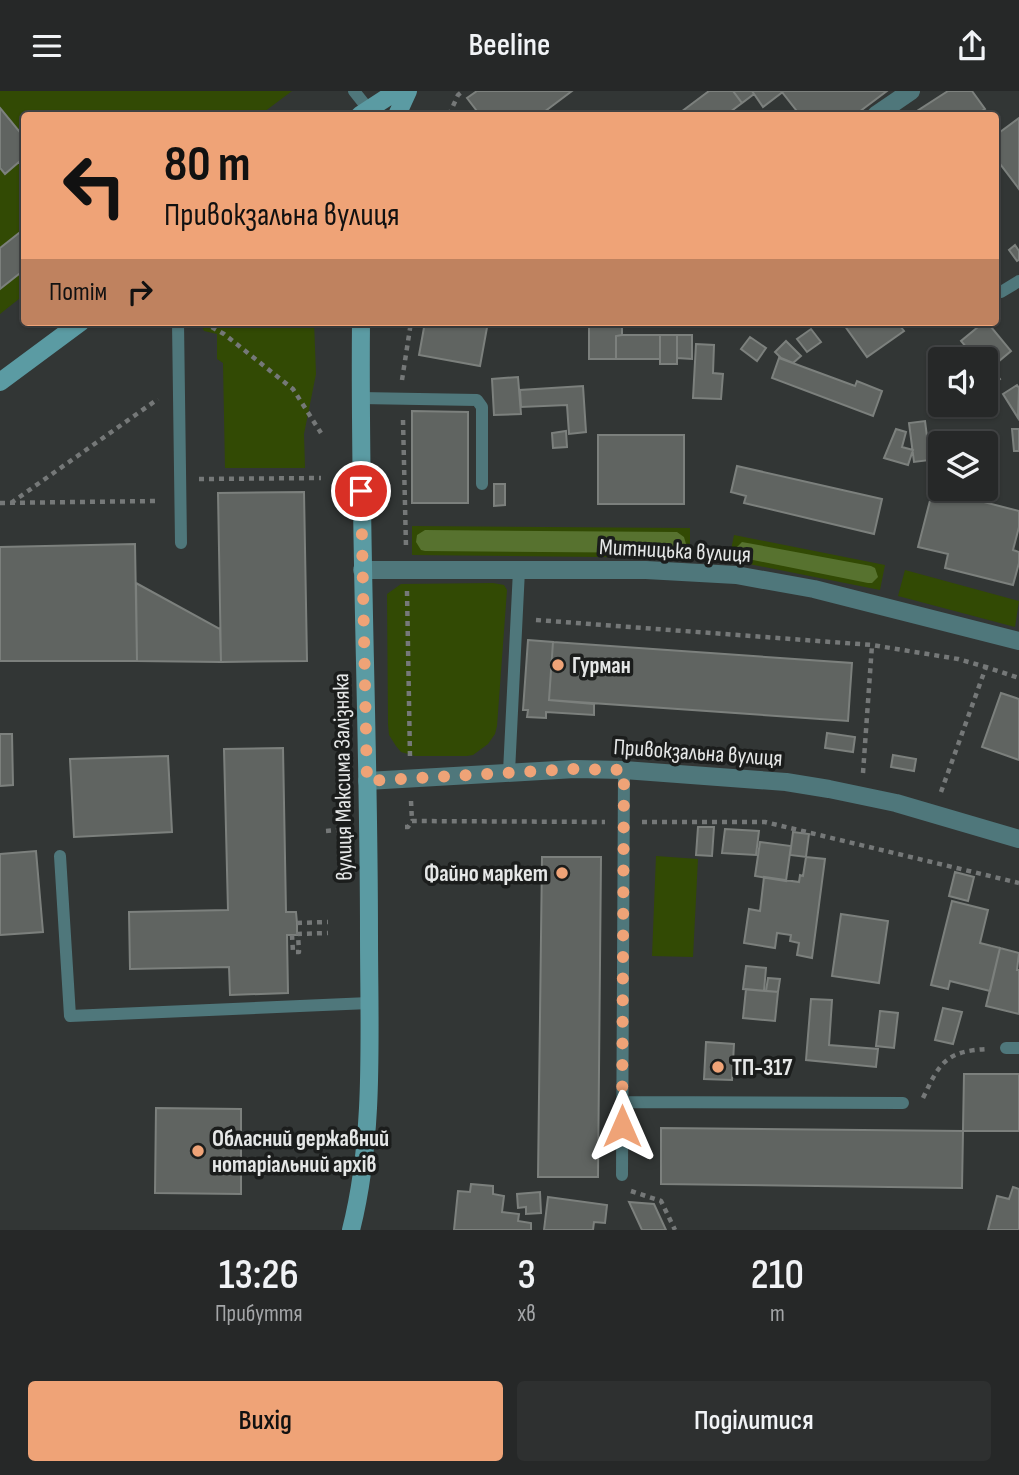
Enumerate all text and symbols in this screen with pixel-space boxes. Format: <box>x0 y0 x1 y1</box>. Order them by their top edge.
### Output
text: Beeline <box>469 26 550 65</box>
icon: menu <box>28 27 66 65</box>
icon: share <box>953 27 991 65</box>
text: 80 m <box>164 136 251 195</box>
icon: left <box>49 140 140 231</box>
text: Привокзальна вулиця <box>164 196 400 235</box>
icon: right <box>121 273 159 311</box>
text: Потім <box>49 277 107 308</box>
map controls <box>928 347 998 501</box>
button: sound <box>928 347 998 417</box>
button: layers <box>928 431 998 501</box>
pin <box>331 461 391 521</box>
icon: arrive <box>342 472 380 510</box>
street label: Митницька вулиця <box>598 533 752 569</box>
place label: Гурман <box>572 652 631 680</box>
marker: Гурман <box>550 657 566 673</box>
street label: вулиця Максима Залізняка <box>327 673 359 881</box>
street label: Привокзальна вулиця <box>612 733 783 773</box>
place label: Файно маркет <box>424 860 548 888</box>
marker: Файно маркет <box>554 865 570 881</box>
place label: ТП-317 <box>732 1054 792 1082</box>
marker: ТП-317 <box>710 1059 726 1075</box>
position arrow <box>585 1089 659 1163</box>
place label: Обласний державний нотаріальний архів <box>212 1125 389 1179</box>
marker: Обласний державний нотаріальний архів <box>190 1143 206 1159</box>
text: 13:26 <box>219 1250 299 1301</box>
text: 3 <box>518 1250 536 1301</box>
text: 210 <box>751 1250 804 1301</box>
text: Прибуття <box>215 1300 303 1328</box>
text: хв <box>518 1300 536 1328</box>
text: m <box>770 1300 785 1328</box>
button: Вихід <box>28 1381 503 1461</box>
button: Поділитися <box>517 1381 991 1461</box>

